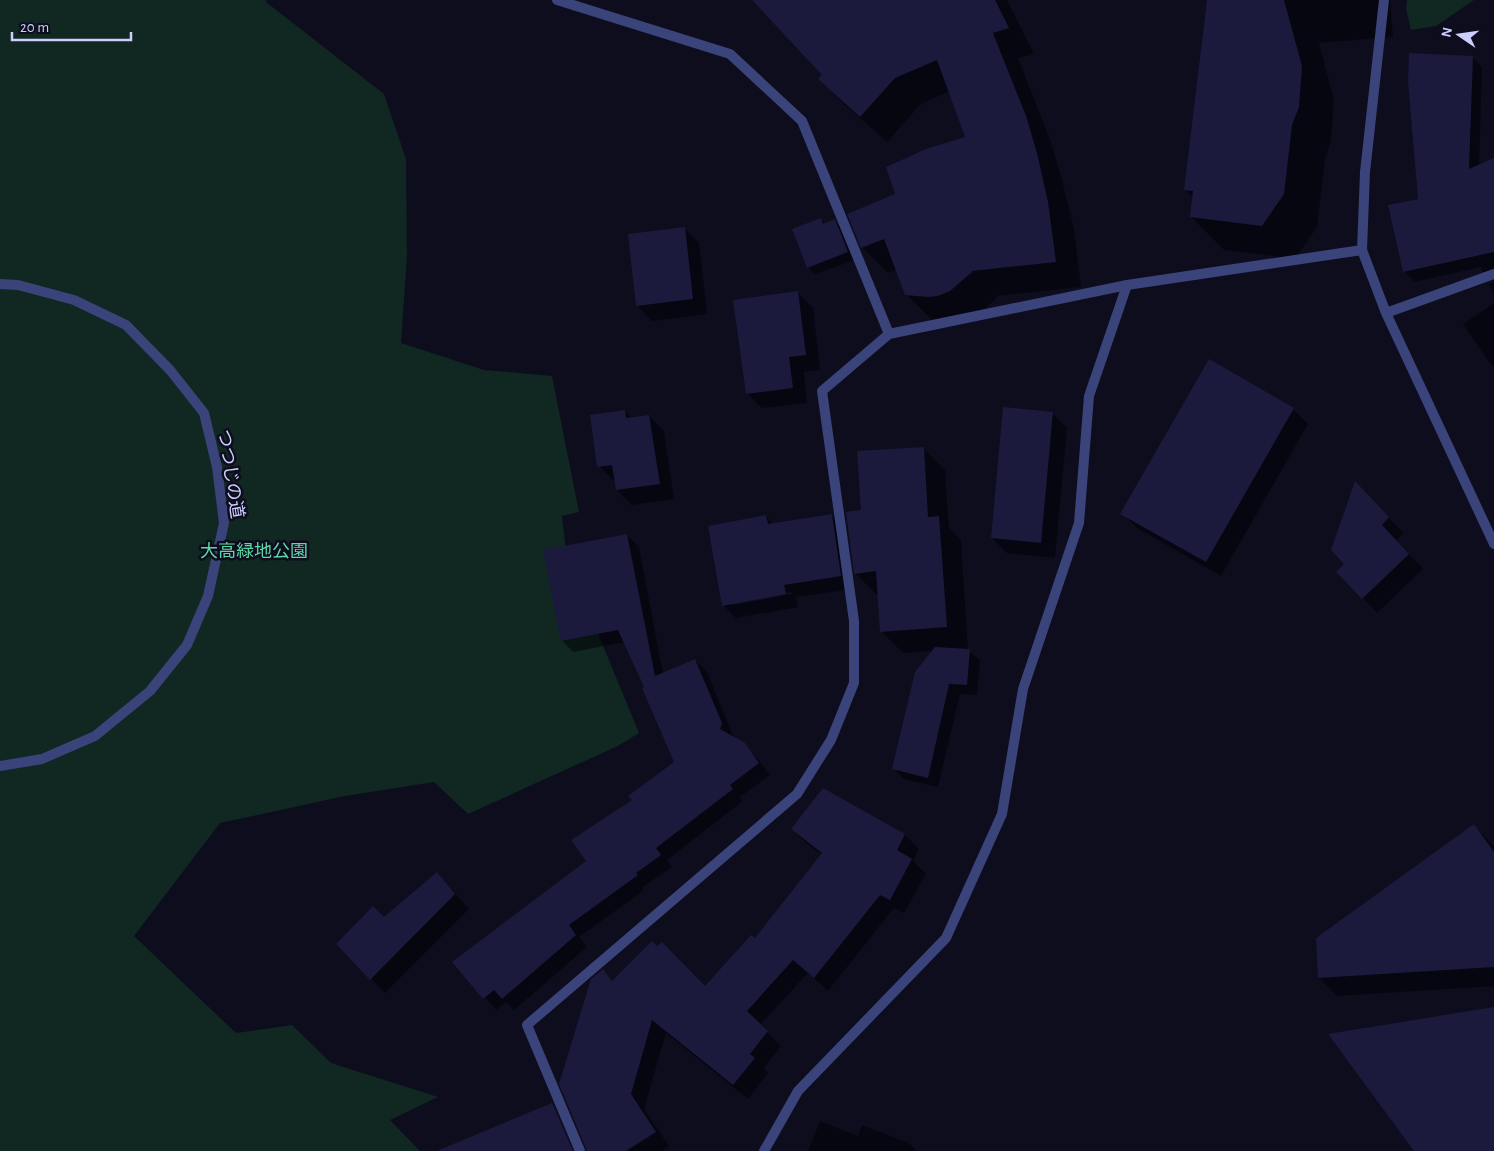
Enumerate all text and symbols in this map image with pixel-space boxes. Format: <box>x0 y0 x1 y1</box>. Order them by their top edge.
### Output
scale bar <box>12 10 131 42</box>
north arrow <box>1434 10 1484 60</box>
text: 20 m <box>20 20 49 35</box>
text: N <box>1439 26 1455 39</box>
street label: つつじの道 <box>214 428 248 520</box>
park label: 大高緑地公園 <box>200 542 308 561</box>

